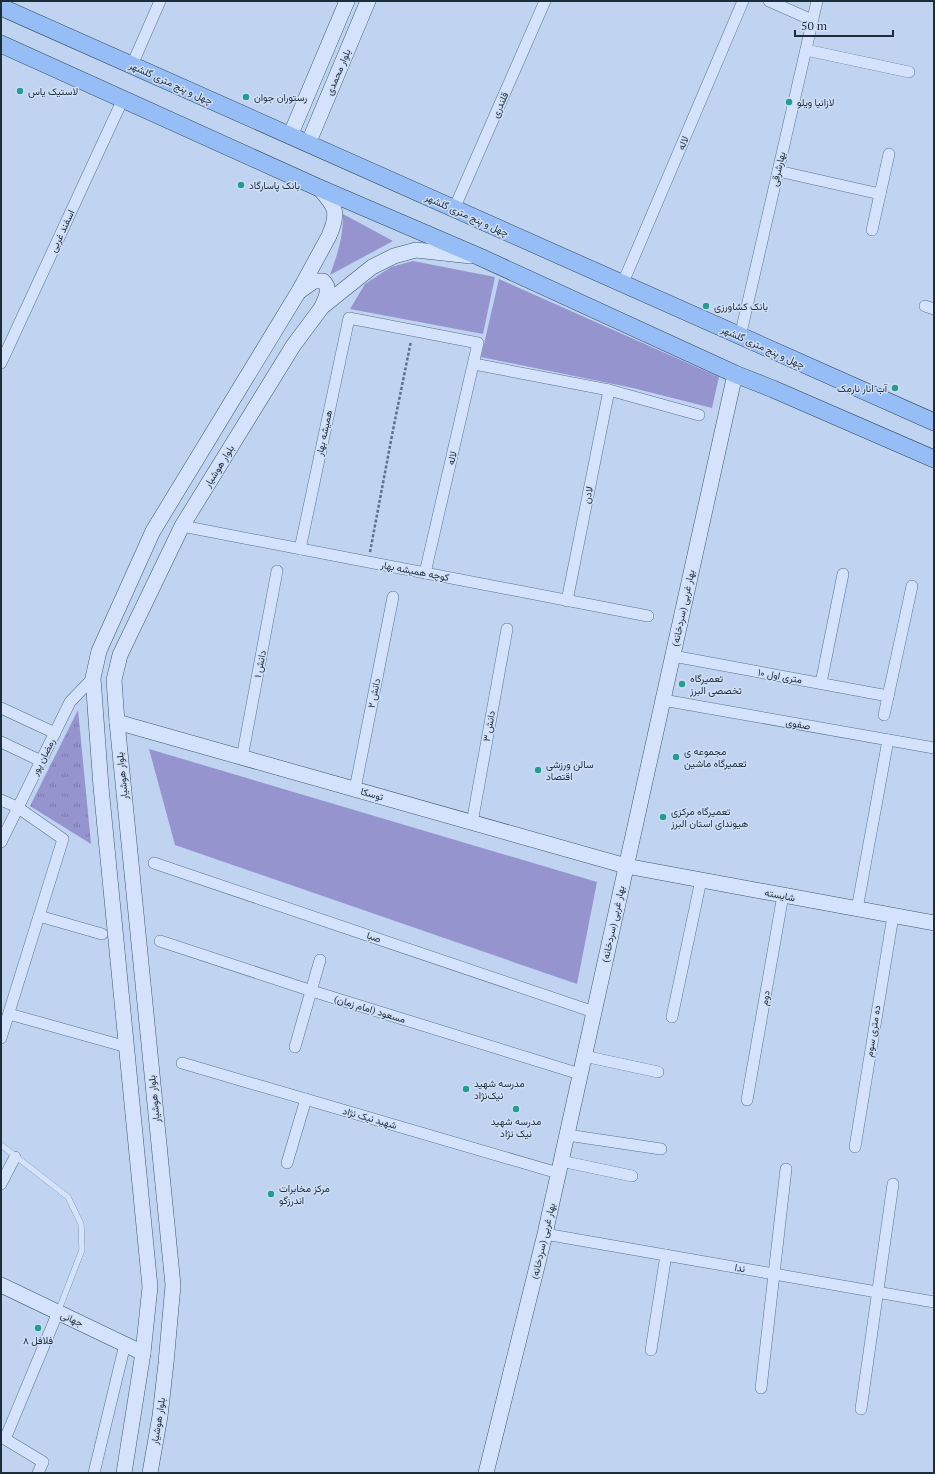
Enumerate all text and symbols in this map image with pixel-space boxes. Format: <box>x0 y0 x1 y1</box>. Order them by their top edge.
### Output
scale bar <box>795 12 893 38</box>
text: 50 m <box>801 18 828 33</box>
street label: بلوار محمدی <box>322 47 354 97</box>
street label: چهل و پنج متری گلشهر <box>126 58 215 108</box>
place label: لاستیک یاس <box>28 85 78 98</box>
marker: لاستیک یاس <box>15 86 25 96</box>
street label: قلندری <box>489 90 512 120</box>
place label: رستوران جوان <box>254 91 307 104</box>
marker: رستوران جوان <box>241 92 251 102</box>
place label: لازانیا ویلو <box>797 96 834 109</box>
marker: لازانیا ویلو <box>784 97 794 107</box>
street label: لاله <box>674 134 692 152</box>
street label: بهارشرقی <box>768 150 788 188</box>
place label: بانک پاسارگاد <box>249 179 300 193</box>
marker: بانک پاسارگاد <box>236 180 246 190</box>
street label: چهل و پنج متری گلشهر <box>422 190 511 240</box>
street label: اسفند غربی <box>46 208 78 254</box>
place label: بانک کشاورزی <box>714 300 768 313</box>
marker: بانک کشاورزی <box>701 301 711 311</box>
street label: چهل و پنج متری گلشهر <box>718 322 807 372</box>
place label: آب انار نارمک <box>837 382 888 395</box>
marker: آب انار نارمک <box>890 383 900 393</box>
street label: همیشه بهار <box>313 409 335 458</box>
street label: بلوار هوشیار <box>200 442 237 491</box>
street label: لاله <box>444 450 460 466</box>
street label: لادن <box>580 485 596 505</box>
street label: کوچه همیشه بهار <box>378 558 451 585</box>
street label: بهار غربی (سردخانه) <box>669 568 697 647</box>
street label: دانش ۱ <box>251 649 269 679</box>
street label: ۱۰ متری اول <box>757 666 803 686</box>
place label: تعمیرگاه تخصصی البرز <box>689 672 742 697</box>
street label: دانش ۲ <box>365 677 383 709</box>
marker: تعمیرگاه تخصصی البرز <box>677 679 687 689</box>
street label: دانش ۳ <box>480 709 498 743</box>
street label: صفوی <box>785 715 811 733</box>
street label: رمضان پور <box>28 736 59 779</box>
place label: مجموعه ی تعمیرگاه ماشین <box>684 745 747 770</box>
street label: بلوار هوشیار <box>113 752 131 801</box>
marker: مجموعه ی تعمیرگاه ماشین <box>671 752 681 762</box>
place label: سالن ورزشی اقتصاد <box>546 758 594 783</box>
marker: سالن ورزشی اقتصاد <box>533 765 543 775</box>
street label: توسکا <box>359 785 385 803</box>
place label: تعمیرگاه مرکزی هیوندای استان البرز <box>670 805 748 830</box>
marker: تعمیرگاه مرکزی هیوندای استان البرز <box>658 812 668 822</box>
street label: بهار غربی (سردخانه) <box>599 884 627 963</box>
street label: شایسته <box>764 886 797 904</box>
street label: صبا <box>365 929 383 945</box>
street label: دوم <box>757 989 773 1007</box>
street label: مسعود (امام زمان) <box>333 992 407 1026</box>
street label: ده متری سوم <box>862 1004 884 1058</box>
street label: بلوار هوشیار <box>145 1075 163 1124</box>
place label: مدرسه شهید نیک‌نژاد <box>474 1077 525 1102</box>
marker: مدرسه شهید نیک‌نژاد <box>461 1084 471 1094</box>
street label: شهید نیک نژاد <box>341 1104 399 1132</box>
marker: مدرسه شهید نیک نژاد <box>511 1104 521 1114</box>
place label: مدرسه شهید نیک نژاد <box>491 1115 541 1140</box>
place label: مرکز مخابرات اندرزگو <box>279 1182 330 1207</box>
marker: مرکز مخابرات اندرزگو <box>266 1189 276 1199</box>
street label: بهار غربی (سردخانه) <box>528 1201 558 1280</box>
street label: ندا <box>734 1261 746 1275</box>
street label: جهانی <box>59 1308 86 1330</box>
marker: فلافل ۸ <box>33 1323 43 1333</box>
place label: فلافل ۸ <box>23 1334 54 1347</box>
street label: بلوار هوشیار <box>148 1396 168 1447</box>

